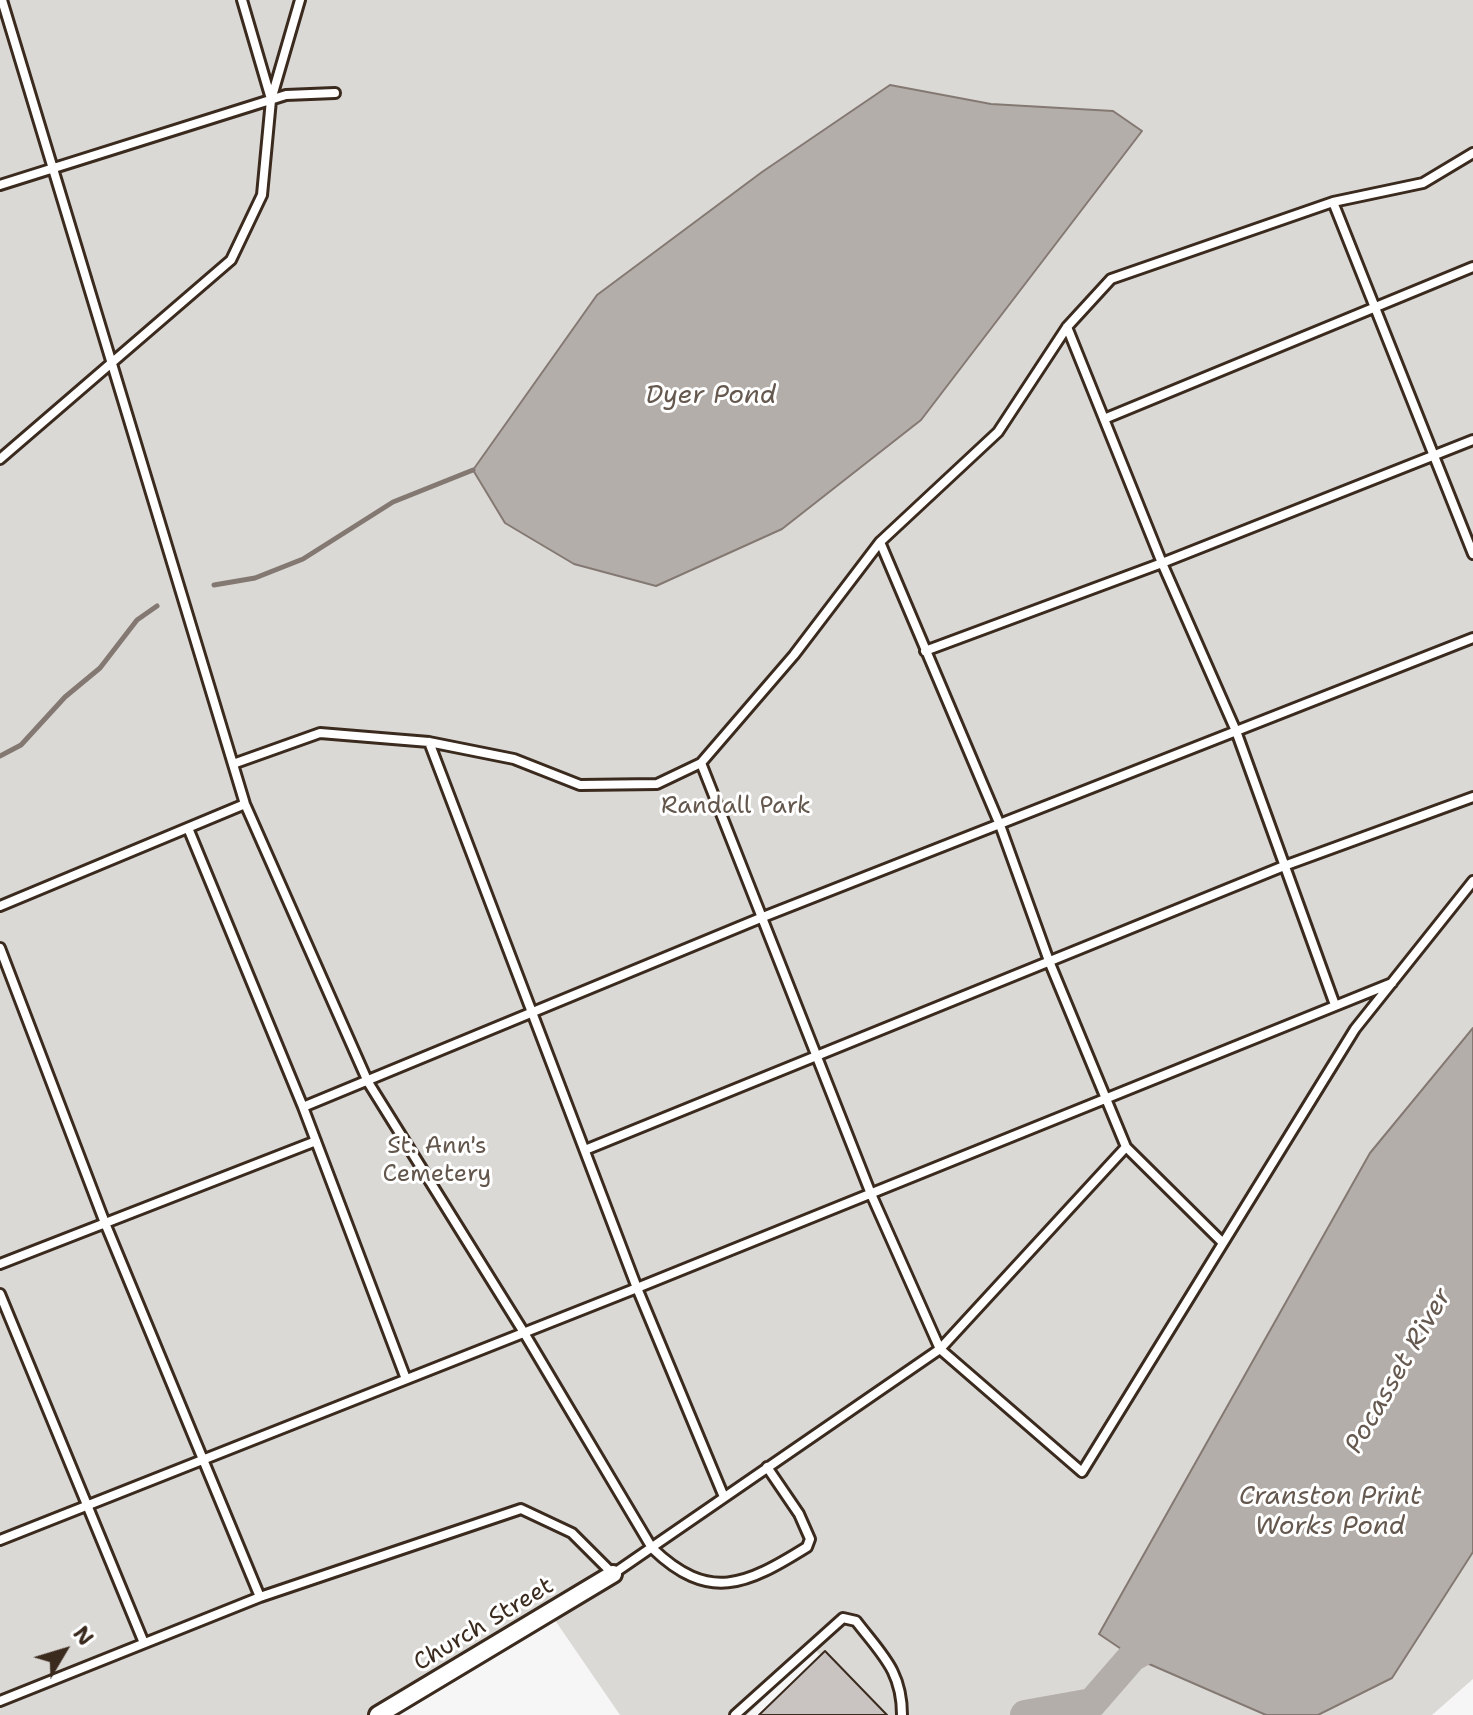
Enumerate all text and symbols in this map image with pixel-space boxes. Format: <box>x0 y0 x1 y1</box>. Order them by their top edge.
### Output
water label: Dyer Pond <box>646 380 776 412</box>
park label: Randall Park <box>661 793 811 821</box>
park label: St. Ann's Cemetery <box>383 1133 491 1189</box>
water label: Pocasset River <box>1339 1283 1459 1459</box>
water label: Cranston Print Works Pond <box>1239 1481 1421 1542</box>
street label: Church Street <box>409 1572 559 1678</box>
north arrow <box>24 1611 104 1691</box>
text: N <box>67 1620 100 1652</box>

